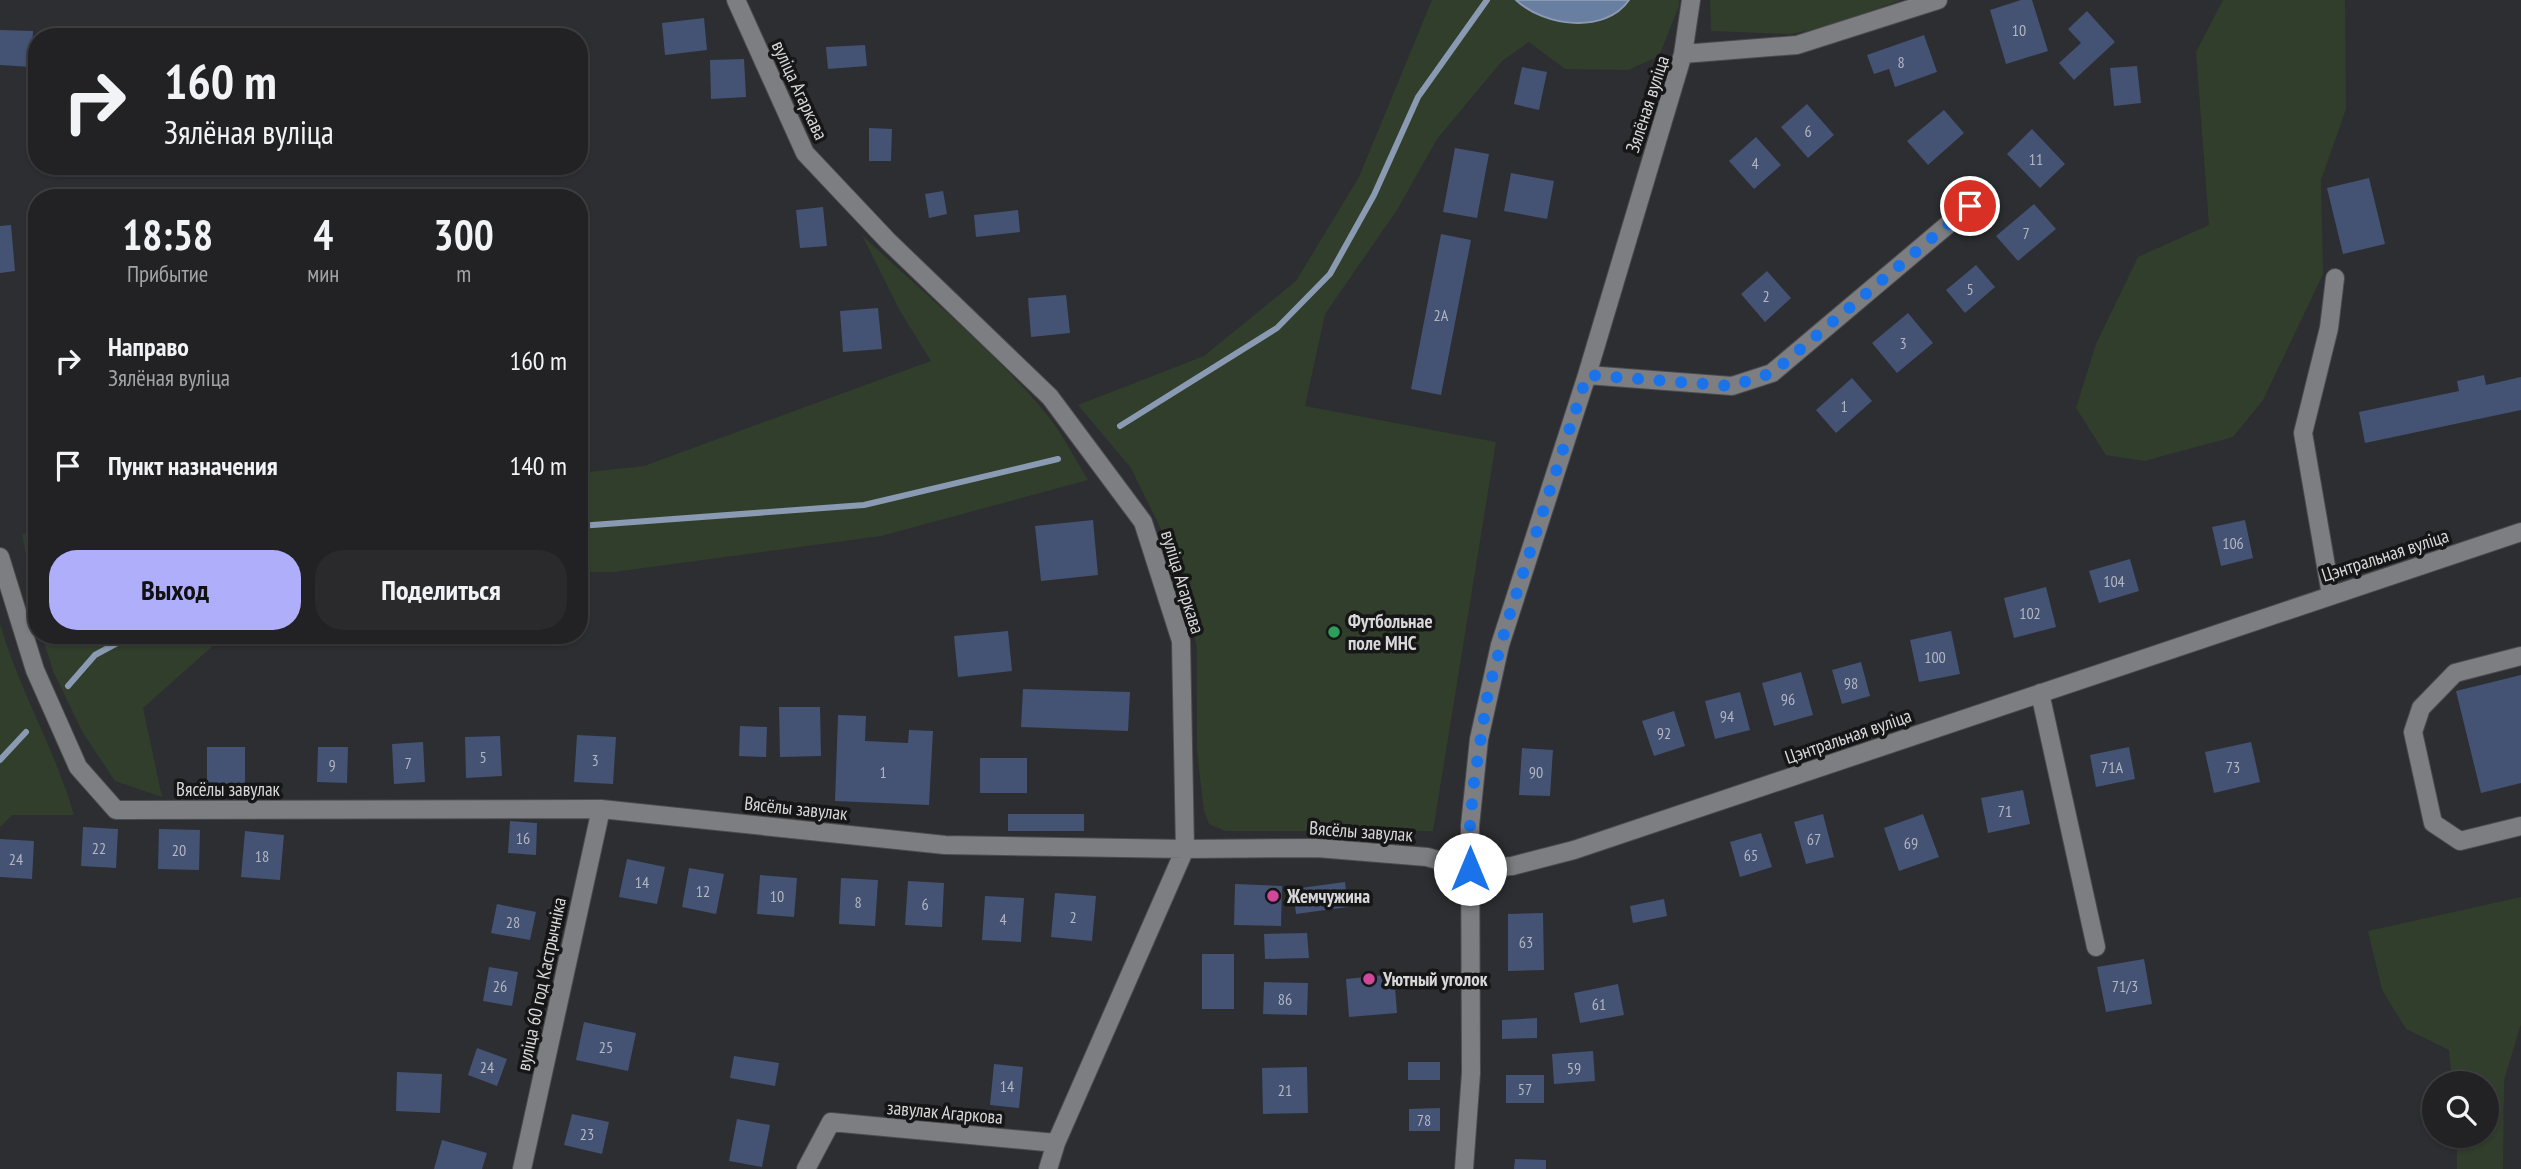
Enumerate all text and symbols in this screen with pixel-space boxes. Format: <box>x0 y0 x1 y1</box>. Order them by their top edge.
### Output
house number: 10 <box>2012 20 2026 40</box>
street label: вуліца Агаркава <box>767 37 833 143</box>
text: 160 m <box>164 49 277 113</box>
street label: Зялёная вуліца <box>1620 52 1674 156</box>
house number: 8 <box>1897 52 1905 72</box>
icon: right <box>49 56 140 147</box>
text: Зялёная вуліца <box>164 111 334 153</box>
house number: 6 <box>1804 121 1812 141</box>
house number: 11 <box>2029 149 2043 169</box>
house number: 4 <box>1751 153 1759 173</box>
pin <box>1940 176 2000 236</box>
icon: arrive <box>1951 187 1989 225</box>
text: 18:58 <box>122 207 213 262</box>
text: 4 <box>313 207 333 262</box>
text: 300 <box>434 207 494 262</box>
house number: 7 <box>2022 223 2030 243</box>
text: Прибытие <box>127 259 208 288</box>
text: мин <box>307 259 339 288</box>
text: m <box>456 259 471 288</box>
house number: 5 <box>1966 279 1974 299</box>
house number: 2 <box>1762 286 1770 306</box>
house number: 2А <box>1434 305 1449 325</box>
text: Направо <box>108 330 189 363</box>
house number: 3 <box>1899 333 1907 353</box>
icon: right <box>49 342 87 380</box>
text: 160 m <box>509 344 567 377</box>
text: Зялёная вуліца <box>108 363 230 392</box>
house number: 1 <box>1840 396 1848 416</box>
icon: arrive <box>49 447 87 485</box>
text: Пункт назначения <box>108 449 278 482</box>
text: 140 m <box>509 449 567 482</box>
street label: Цэнтральная вуліца <box>2318 523 2452 587</box>
street label: вуліца Агаркава <box>1156 528 1210 636</box>
house number: 106 <box>2222 533 2244 553</box>
button: Выход <box>49 550 301 630</box>
button: Поделиться <box>315 550 567 630</box>
house number: 104 <box>2103 571 2125 591</box>
house number: 102 <box>2019 603 2041 623</box>
place label: Футбольнае поле МНС <box>1348 609 1433 655</box>
marker: Футбольнае поле МНС <box>1326 624 1342 640</box>
house number: 100 <box>1924 647 1946 667</box>
house number: 98 <box>1844 673 1858 693</box>
house number: 96 <box>1781 689 1795 709</box>
street label: Цэнтральная вуліца <box>1782 703 1914 769</box>
house number: 94 <box>1720 706 1734 726</box>
house number: 92 <box>1657 723 1671 743</box>
house number: 5 <box>479 747 487 767</box>
house number: 3 <box>591 750 599 770</box>
house number: 7 <box>404 753 412 773</box>
house number: 9 <box>328 755 336 775</box>
house number: 71А <box>2101 757 2123 777</box>
house number: 73 <box>2226 757 2240 777</box>
house number: 1 <box>879 762 887 782</box>
house number: 90 <box>1529 762 1543 782</box>
street label: Вясёлы завулак <box>176 777 281 801</box>
street label: Вясёлы завулак <box>743 791 850 825</box>
house number: 71 <box>1998 801 2012 821</box>
street label: Вясёлы завулак <box>1308 815 1414 847</box>
house number: 16 <box>516 828 530 848</box>
house number: 67 <box>1807 829 1821 849</box>
position arrow <box>1433 832 1507 906</box>
house number: 69 <box>1904 833 1918 853</box>
house number: 22 <box>92 838 106 858</box>
house number: 20 <box>172 840 186 860</box>
house number: 65 <box>1744 845 1758 865</box>
house number: 18 <box>255 846 269 866</box>
house number: 24 <box>9 849 23 869</box>
house number: 14 <box>635 872 649 892</box>
house number: 12 <box>696 881 710 901</box>
place label: Жемчужина <box>1286 884 1370 908</box>
house number: 10 <box>770 886 784 906</box>
marker: Жемчужина <box>1265 888 1281 904</box>
house number: 8 <box>854 892 862 912</box>
house number: 6 <box>921 894 929 914</box>
street label: вуліца 60 год Кастрычніка <box>511 895 571 1073</box>
house number: 2 <box>1069 907 1077 927</box>
house number: 4 <box>999 909 1007 929</box>
house number: 28 <box>506 912 520 932</box>
house number: 63 <box>1519 932 1533 952</box>
place label: Уютный уголок <box>1382 967 1488 991</box>
marker: Уютный уголок <box>1361 971 1377 987</box>
house number: 26 <box>493 976 507 996</box>
house number: 71/3 <box>2112 976 2138 996</box>
house number: 86 <box>1278 989 1292 1009</box>
house number: 61 <box>1592 994 1606 1014</box>
house number: 25 <box>599 1037 613 1057</box>
house number: 24 <box>480 1057 494 1077</box>
house number: 59 <box>1567 1058 1581 1078</box>
map controls <box>2422 1071 2499 1148</box>
button: search <box>2422 1071 2499 1148</box>
house number: 14 <box>1000 1076 1014 1096</box>
house number: 57 <box>1518 1079 1532 1099</box>
house number: 21 <box>1278 1080 1292 1100</box>
street label: завулак Агаркова <box>886 1095 1004 1129</box>
house number: 78 <box>1417 1110 1431 1130</box>
house number: 23 <box>580 1124 594 1144</box>

